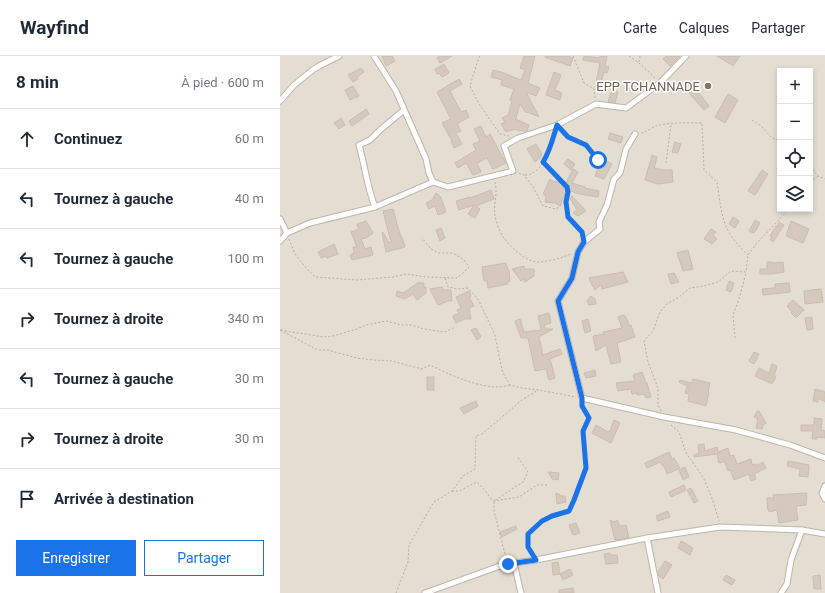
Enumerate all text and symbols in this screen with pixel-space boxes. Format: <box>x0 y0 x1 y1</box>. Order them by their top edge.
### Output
text: Wayfind <box>20 16 89 39</box>
text: Carte <box>623 20 657 36</box>
text: Calques <box>679 20 729 36</box>
text: Partager <box>751 20 805 36</box>
map controls <box>777 68 813 212</box>
button: + <box>777 68 813 104</box>
text: 8 min <box>16 72 59 92</box>
text: À pied · 600 m <box>181 75 264 90</box>
place label: EPP TCHANNADE <box>596 79 700 94</box>
marker: EPP TCHANNADE <box>703 81 713 91</box>
button: − <box>777 104 813 140</box>
icon: ahead <box>16 128 38 150</box>
text: Continuez <box>54 130 122 148</box>
text: 60 m <box>235 131 264 146</box>
button: locate <box>777 140 813 176</box>
route start <box>589 151 607 169</box>
button: layers <box>777 176 813 212</box>
icon: left <box>16 188 38 210</box>
text: Tournez à gauche <box>54 190 173 208</box>
text: 40 m <box>235 191 264 206</box>
icon: left <box>16 248 38 270</box>
text: Tournez à gauche <box>54 250 173 268</box>
text: 100 m <box>227 251 264 266</box>
icon: right <box>16 308 38 330</box>
text: Tournez à droite <box>54 310 163 328</box>
text: 340 m <box>227 311 264 326</box>
icon: left <box>16 368 38 390</box>
text: Tournez à gauche <box>54 370 173 388</box>
text: 30 m <box>235 371 264 386</box>
icon: right <box>16 428 38 450</box>
text: Tournez à droite <box>54 430 163 448</box>
text: 30 m <box>235 431 264 446</box>
icon: arrive <box>16 488 38 510</box>
text: Arrivée à destination <box>54 490 194 508</box>
button: Enregistrer <box>16 540 136 576</box>
button: Partager <box>144 540 264 576</box>
route end <box>499 555 517 573</box>

